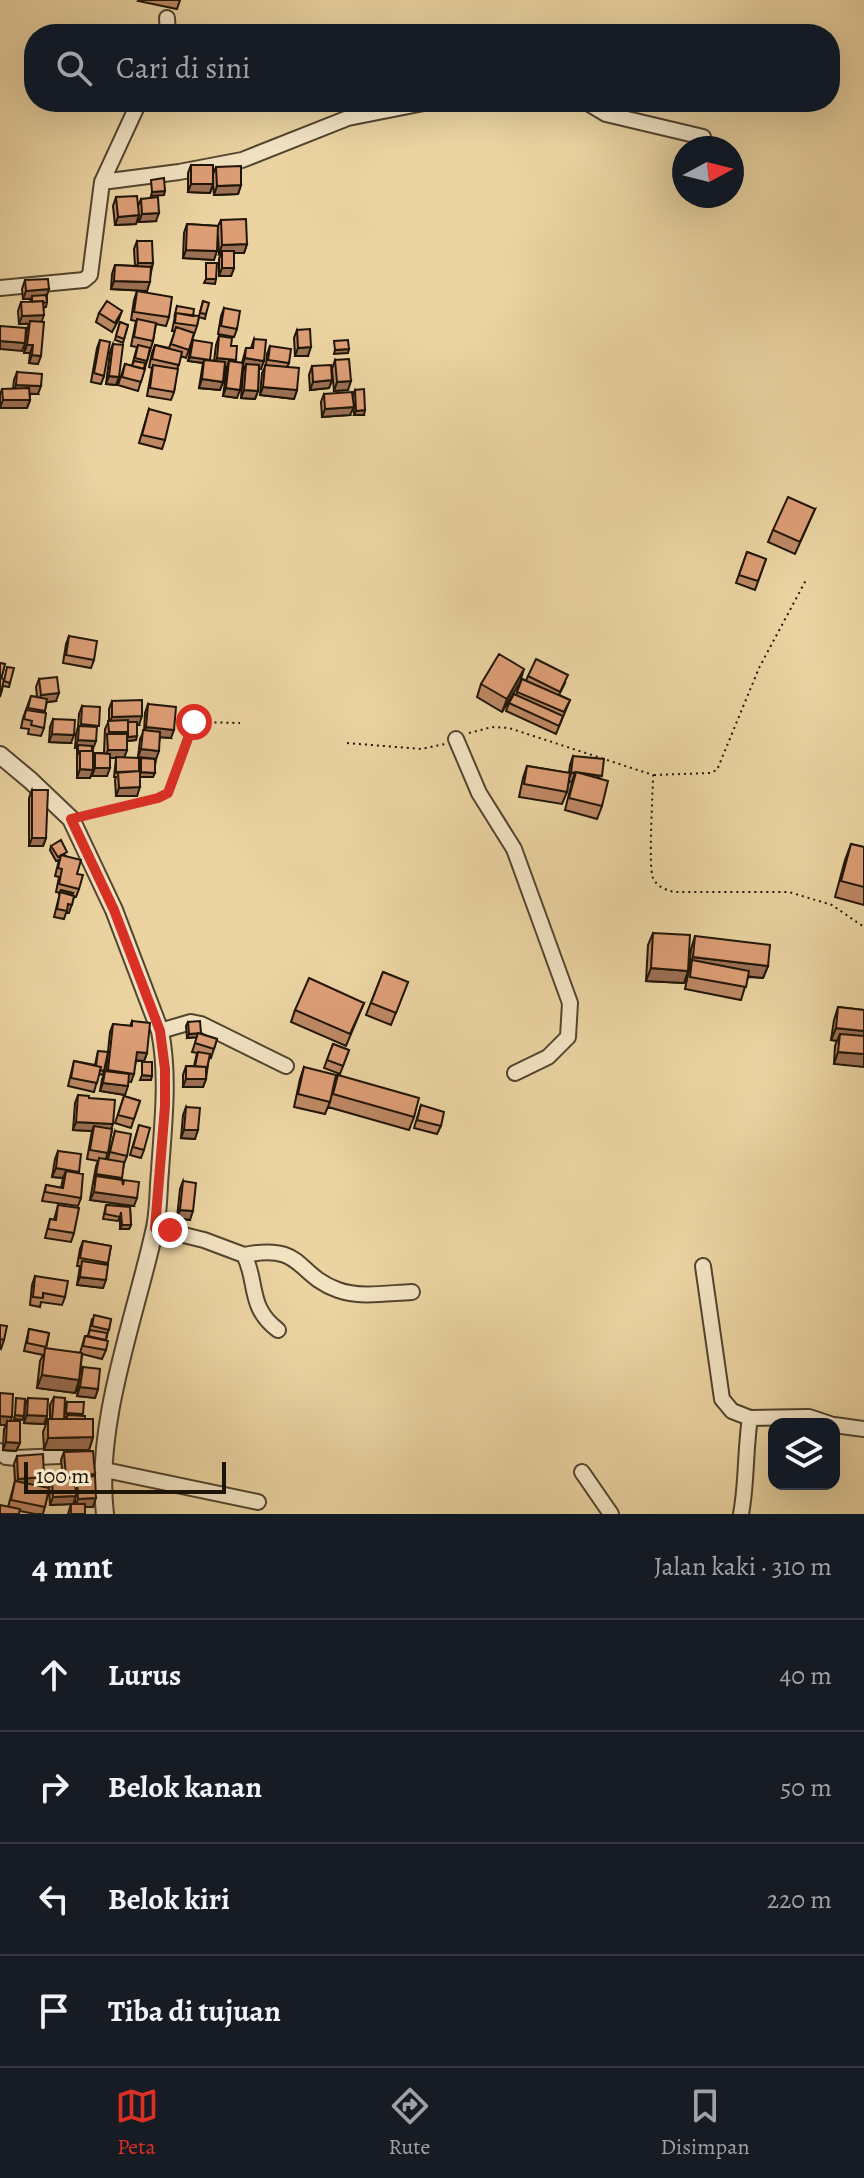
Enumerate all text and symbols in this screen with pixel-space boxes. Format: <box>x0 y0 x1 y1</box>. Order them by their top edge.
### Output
search box <box>24 24 840 112</box>
icon: search <box>52 46 96 90</box>
text: Cari di sini <box>116 48 251 88</box>
north arrow <box>672 136 744 208</box>
route start <box>176 704 212 740</box>
route end <box>152 1212 188 1248</box>
map controls <box>768 1418 840 1490</box>
button: layers <box>768 1418 840 1490</box>
scale bar <box>24 1458 226 1494</box>
text: 100 m <box>36 1461 90 1491</box>
text: 4 mnt <box>32 1543 113 1590</box>
text: Jalan kaki · 310 m <box>654 1549 832 1584</box>
icon: ahead <box>32 1653 76 1697</box>
text: Lurus <box>108 1655 181 1695</box>
text: 40 m <box>780 1658 832 1693</box>
icon: right <box>32 1765 76 1809</box>
text: Belok kanan <box>108 1767 262 1807</box>
text: 50 m <box>780 1770 832 1805</box>
icon: left <box>32 1877 76 1921</box>
text: Belok kiri <box>108 1879 230 1919</box>
text: 220 m <box>767 1882 832 1917</box>
icon: arrive <box>32 1989 76 2033</box>
text: Tiba di tujuan <box>108 1991 281 2031</box>
tab: Peta <box>115 2084 159 2162</box>
tab: Rute <box>388 2084 432 2162</box>
tab: Disimpan <box>661 2084 749 2162</box>

